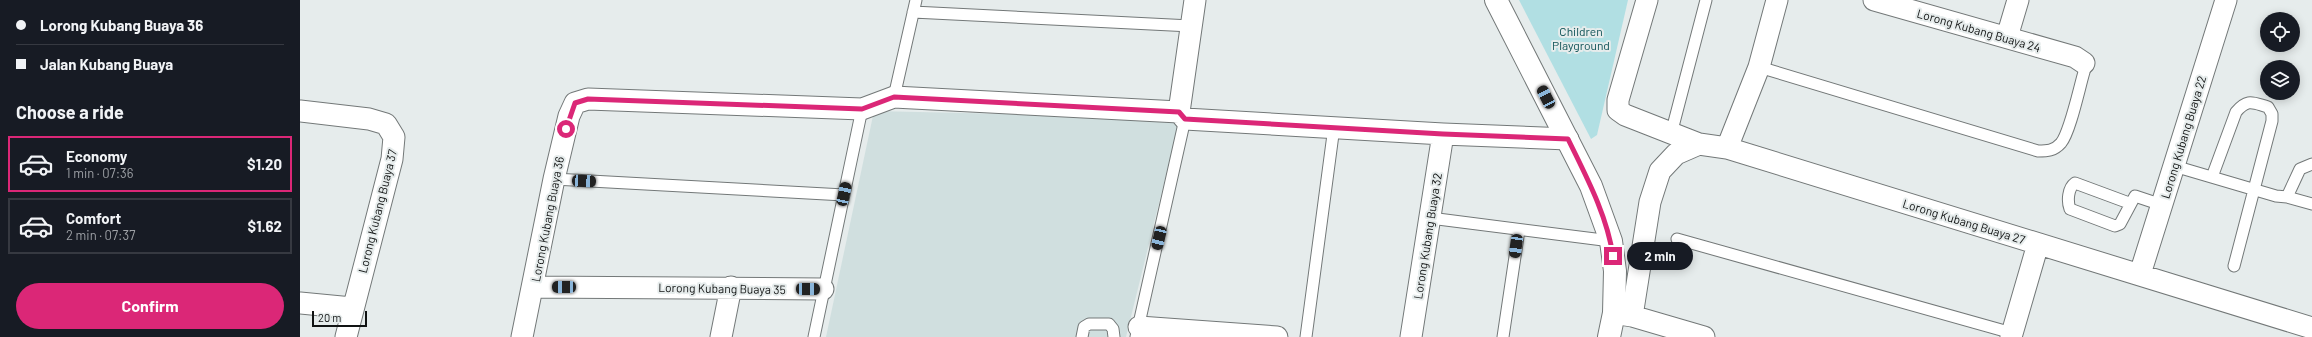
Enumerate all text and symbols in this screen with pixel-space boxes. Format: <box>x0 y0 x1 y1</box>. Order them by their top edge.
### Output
street label: Lorong Kubang Buaya 24 <box>1916 6 2042 54</box>
map controls <box>2260 12 2300 100</box>
button: locate <box>2260 12 2300 52</box>
text: Lorong Kubang Buaya 36 <box>40 16 203 34</box>
park label: Children Playground <box>1552 24 1610 52</box>
text: Jalan Kubang Buaya <box>40 55 173 73</box>
button: layers <box>2260 60 2300 100</box>
street label: Lorong Kubang Buaya 22 <box>2158 74 2208 200</box>
car <box>1535 84 1557 110</box>
text: Choose a ride <box>16 101 124 123</box>
route start <box>557 120 575 138</box>
icon: car <box>18 146 54 182</box>
text: Economy <box>66 147 127 165</box>
street label: Lorong Kubang Buaya 37 <box>355 147 399 274</box>
text: $1.20 <box>247 155 282 173</box>
street label: Lorong Kubang Buaya 36 <box>528 155 566 283</box>
text: 1 min · 07:36 <box>66 165 133 181</box>
street label: Lorong Kubang Buaya 32 <box>1410 172 1444 300</box>
car <box>572 174 596 188</box>
car <box>836 181 852 207</box>
street label: Lorong Kubang Buaya 27 <box>1901 196 2027 246</box>
icon: car <box>18 208 54 244</box>
text: Comfort <box>66 209 121 227</box>
text: $1.62 <box>248 217 282 235</box>
car <box>1150 225 1168 251</box>
text: 2 min · 07:37 <box>66 227 135 243</box>
car <box>1508 233 1524 259</box>
callout: 2 min <box>1627 242 1693 270</box>
route end <box>1604 247 1622 265</box>
text: 2 min <box>1644 248 1676 264</box>
street label: Lorong Kubang Buaya 35 <box>658 280 786 296</box>
car <box>552 281 576 293</box>
button: Confirm <box>16 283 284 329</box>
car <box>796 283 820 295</box>
scale bar <box>312 309 367 328</box>
text: 20 m <box>318 311 341 324</box>

